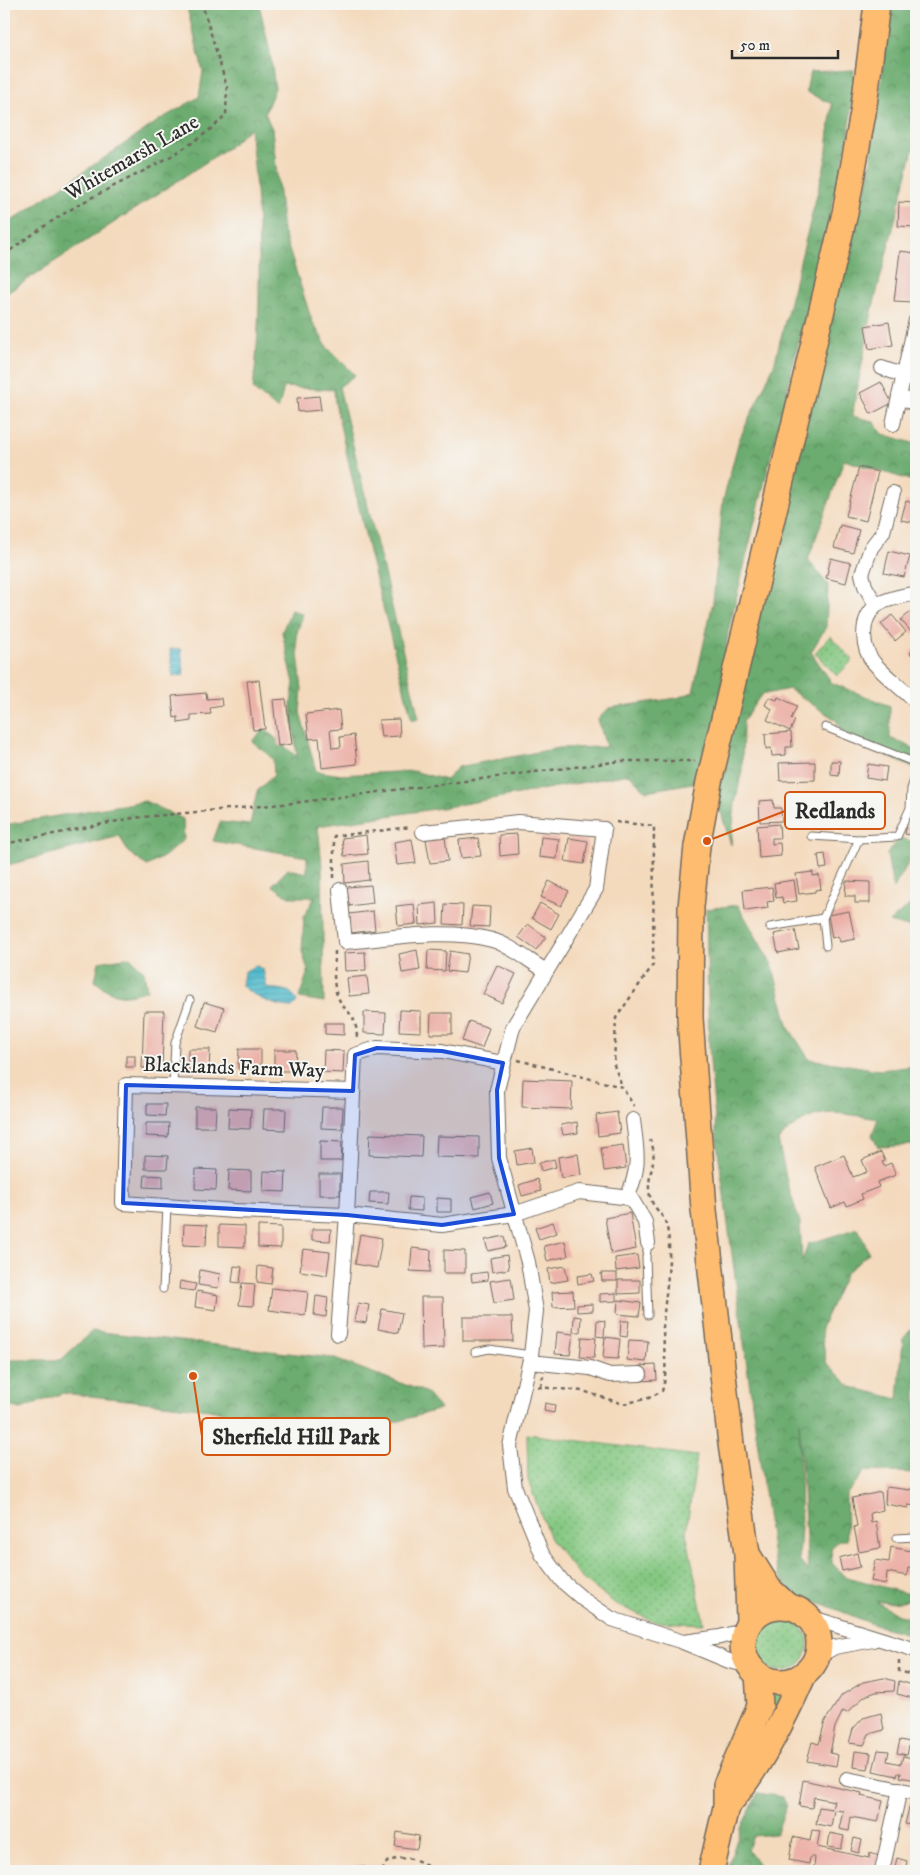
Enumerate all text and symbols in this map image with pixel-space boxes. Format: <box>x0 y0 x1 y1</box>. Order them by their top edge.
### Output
scale bar <box>732 28 839 60</box>
text: 50 m <box>740 36 770 55</box>
street label: Whitemarsh Lane <box>60 109 204 207</box>
callout: Redlands <box>785 792 885 829</box>
text: Redlands <box>795 798 876 825</box>
street label: Blacklands Farm Way <box>143 1052 326 1084</box>
callout: Sherfield Hill Park <box>202 1418 390 1455</box>
text: Sherfield Hill Park <box>212 1424 381 1451</box>

